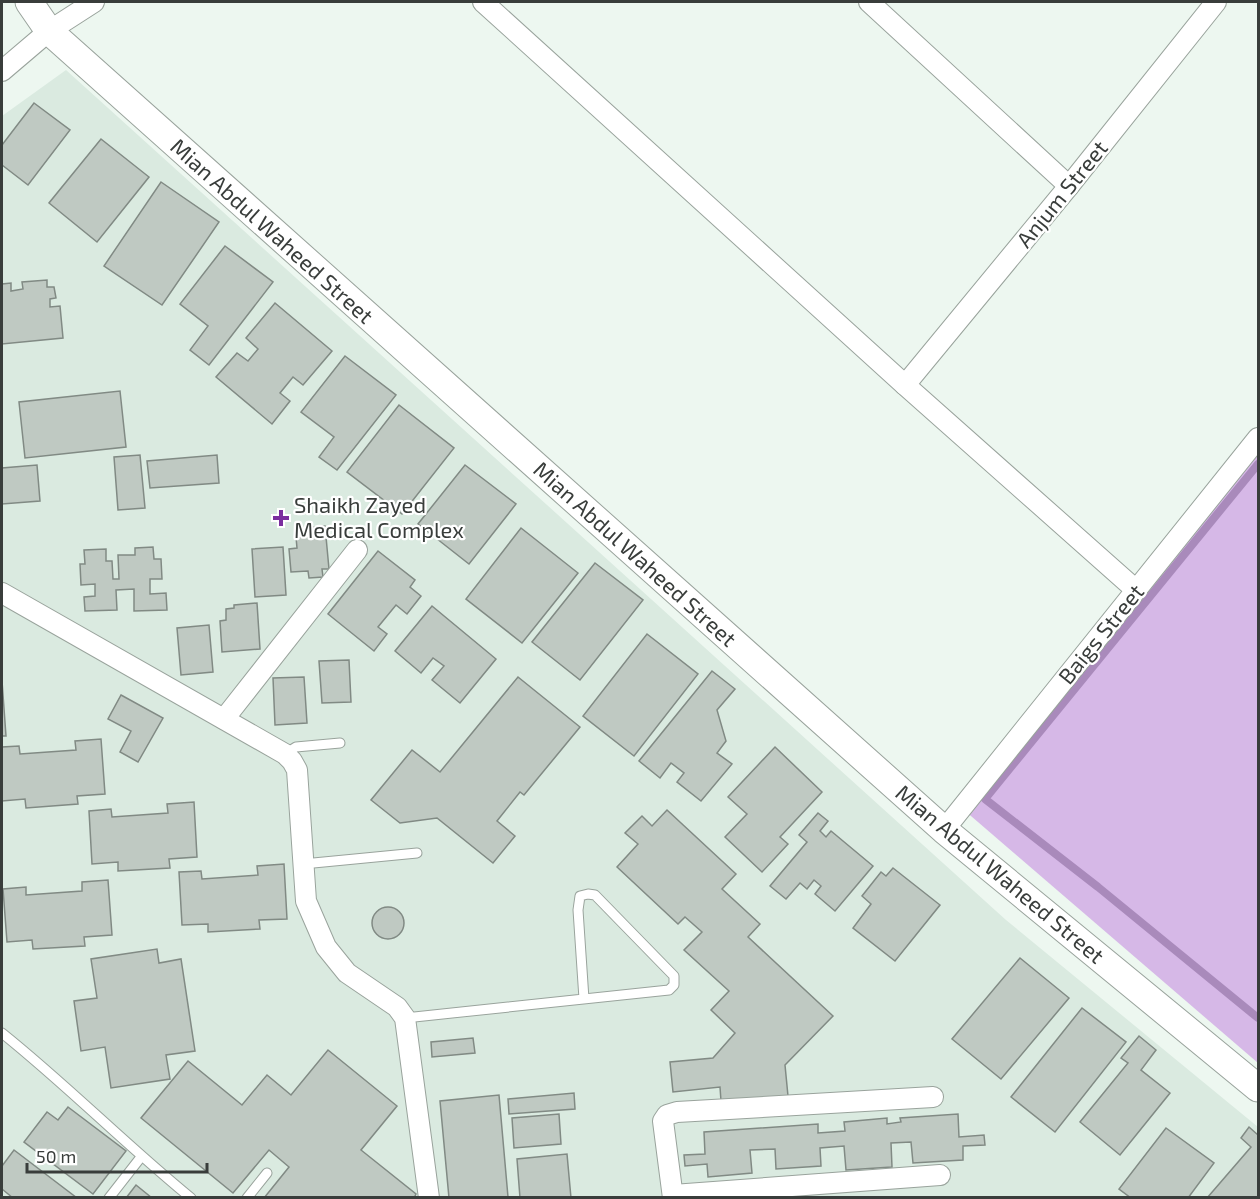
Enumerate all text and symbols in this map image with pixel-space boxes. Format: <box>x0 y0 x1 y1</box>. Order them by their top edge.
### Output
street label: Mian Abdul Waheed Street <box>166 132 379 328</box>
street label: Anjum Street <box>1010 135 1113 253</box>
street label: Mian Abdul Waheed Street <box>529 455 742 651</box>
place label: Shaikh Zayed Medical Complex <box>294 491 464 542</box>
marker: Shaikh Zayed Medical Complex <box>272 509 290 527</box>
street label: Baigs Street <box>1052 578 1148 688</box>
street label: Mian Abdul Waheed Street <box>891 779 1110 968</box>
scale bar <box>27 1136 207 1174</box>
text: 50 m <box>36 1145 76 1167</box>

